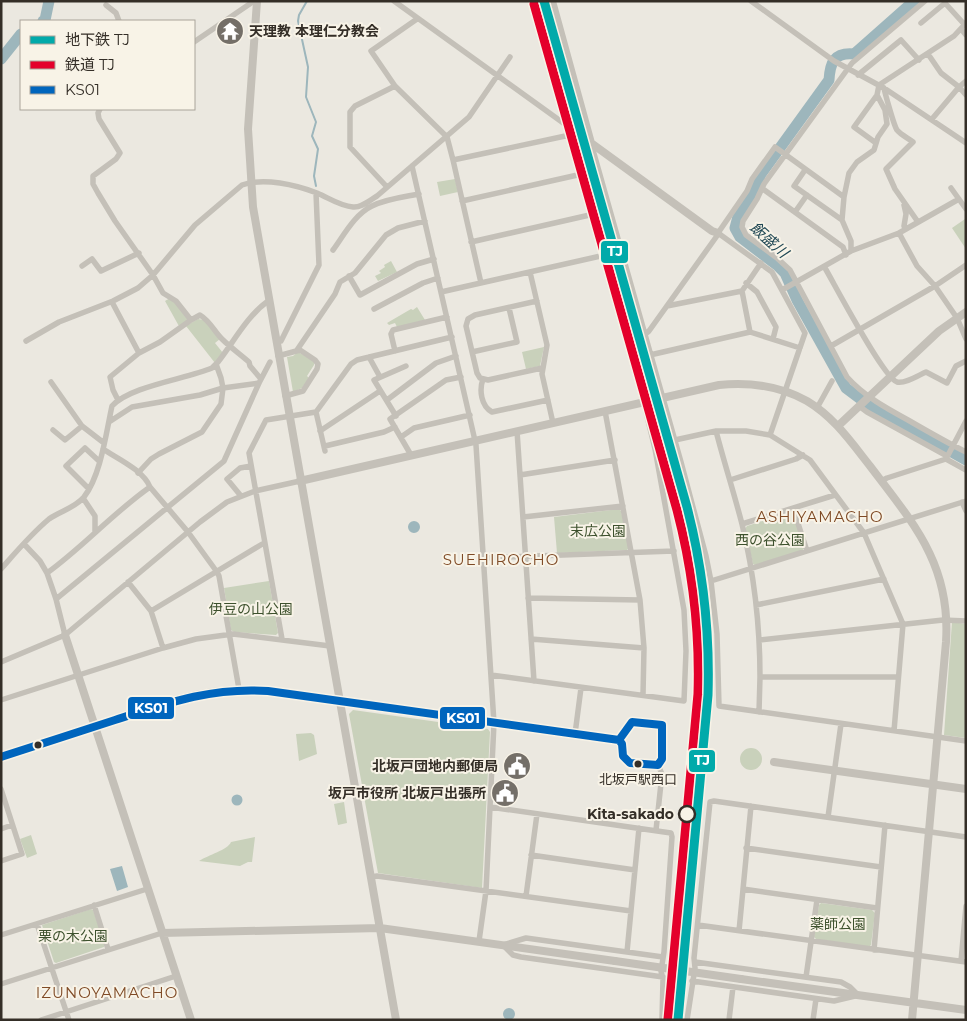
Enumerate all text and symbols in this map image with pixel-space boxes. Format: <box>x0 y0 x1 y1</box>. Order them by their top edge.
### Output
temple icon: 天理教 本理仁分教会 <box>215 16 245 46</box>
legend <box>20 20 195 110</box>
place label: 天理教 本理仁分教会 <box>249 22 379 40</box>
text: 地下鉄 TJ <box>65 30 130 49</box>
text: 鉄道 TJ <box>65 55 115 74</box>
text: KS01 <box>65 80 100 99</box>
water label: 飯盛川 <box>746 218 794 263</box>
line badge: TJ <box>600 240 629 264</box>
text: TJ <box>607 242 623 260</box>
district label: ASHIYAMACHO <box>756 507 884 526</box>
park label: 末広公園 <box>570 522 626 540</box>
park label: 西の谷公園 <box>735 531 805 549</box>
district label: SUEHIROCHO <box>443 550 559 569</box>
park label: 伊豆の山公園 <box>209 600 293 618</box>
line badge: KS01 <box>127 696 175 720</box>
text: KS01 <box>134 699 168 717</box>
line badge: KS01 <box>439 706 486 730</box>
text: KS01 <box>446 709 480 727</box>
unlabelled marker <box>33 740 43 750</box>
line badge: TJ <box>688 749 716 773</box>
public building icon: 北坂戸団地内郵便局 <box>502 751 532 781</box>
text: TJ <box>694 751 710 769</box>
place label: 北坂戸団地内郵便局 <box>372 757 498 775</box>
marker: 北坂戸駅西口 <box>633 759 643 769</box>
place label: 北坂戸駅西口 <box>599 771 677 787</box>
public building icon: 坂戸市役所 北坂戸出張所 <box>490 778 520 808</box>
place label: 坂戸市役所 北坂戸出張所 <box>328 784 486 802</box>
place label: Kita-sakado <box>587 805 674 823</box>
marker: Kita-sakado <box>678 805 696 823</box>
park label: 薬師公園 <box>810 915 866 933</box>
park label: 栗の木公園 <box>38 927 108 945</box>
district label: IZUNOYAMACHO <box>36 983 178 1002</box>

